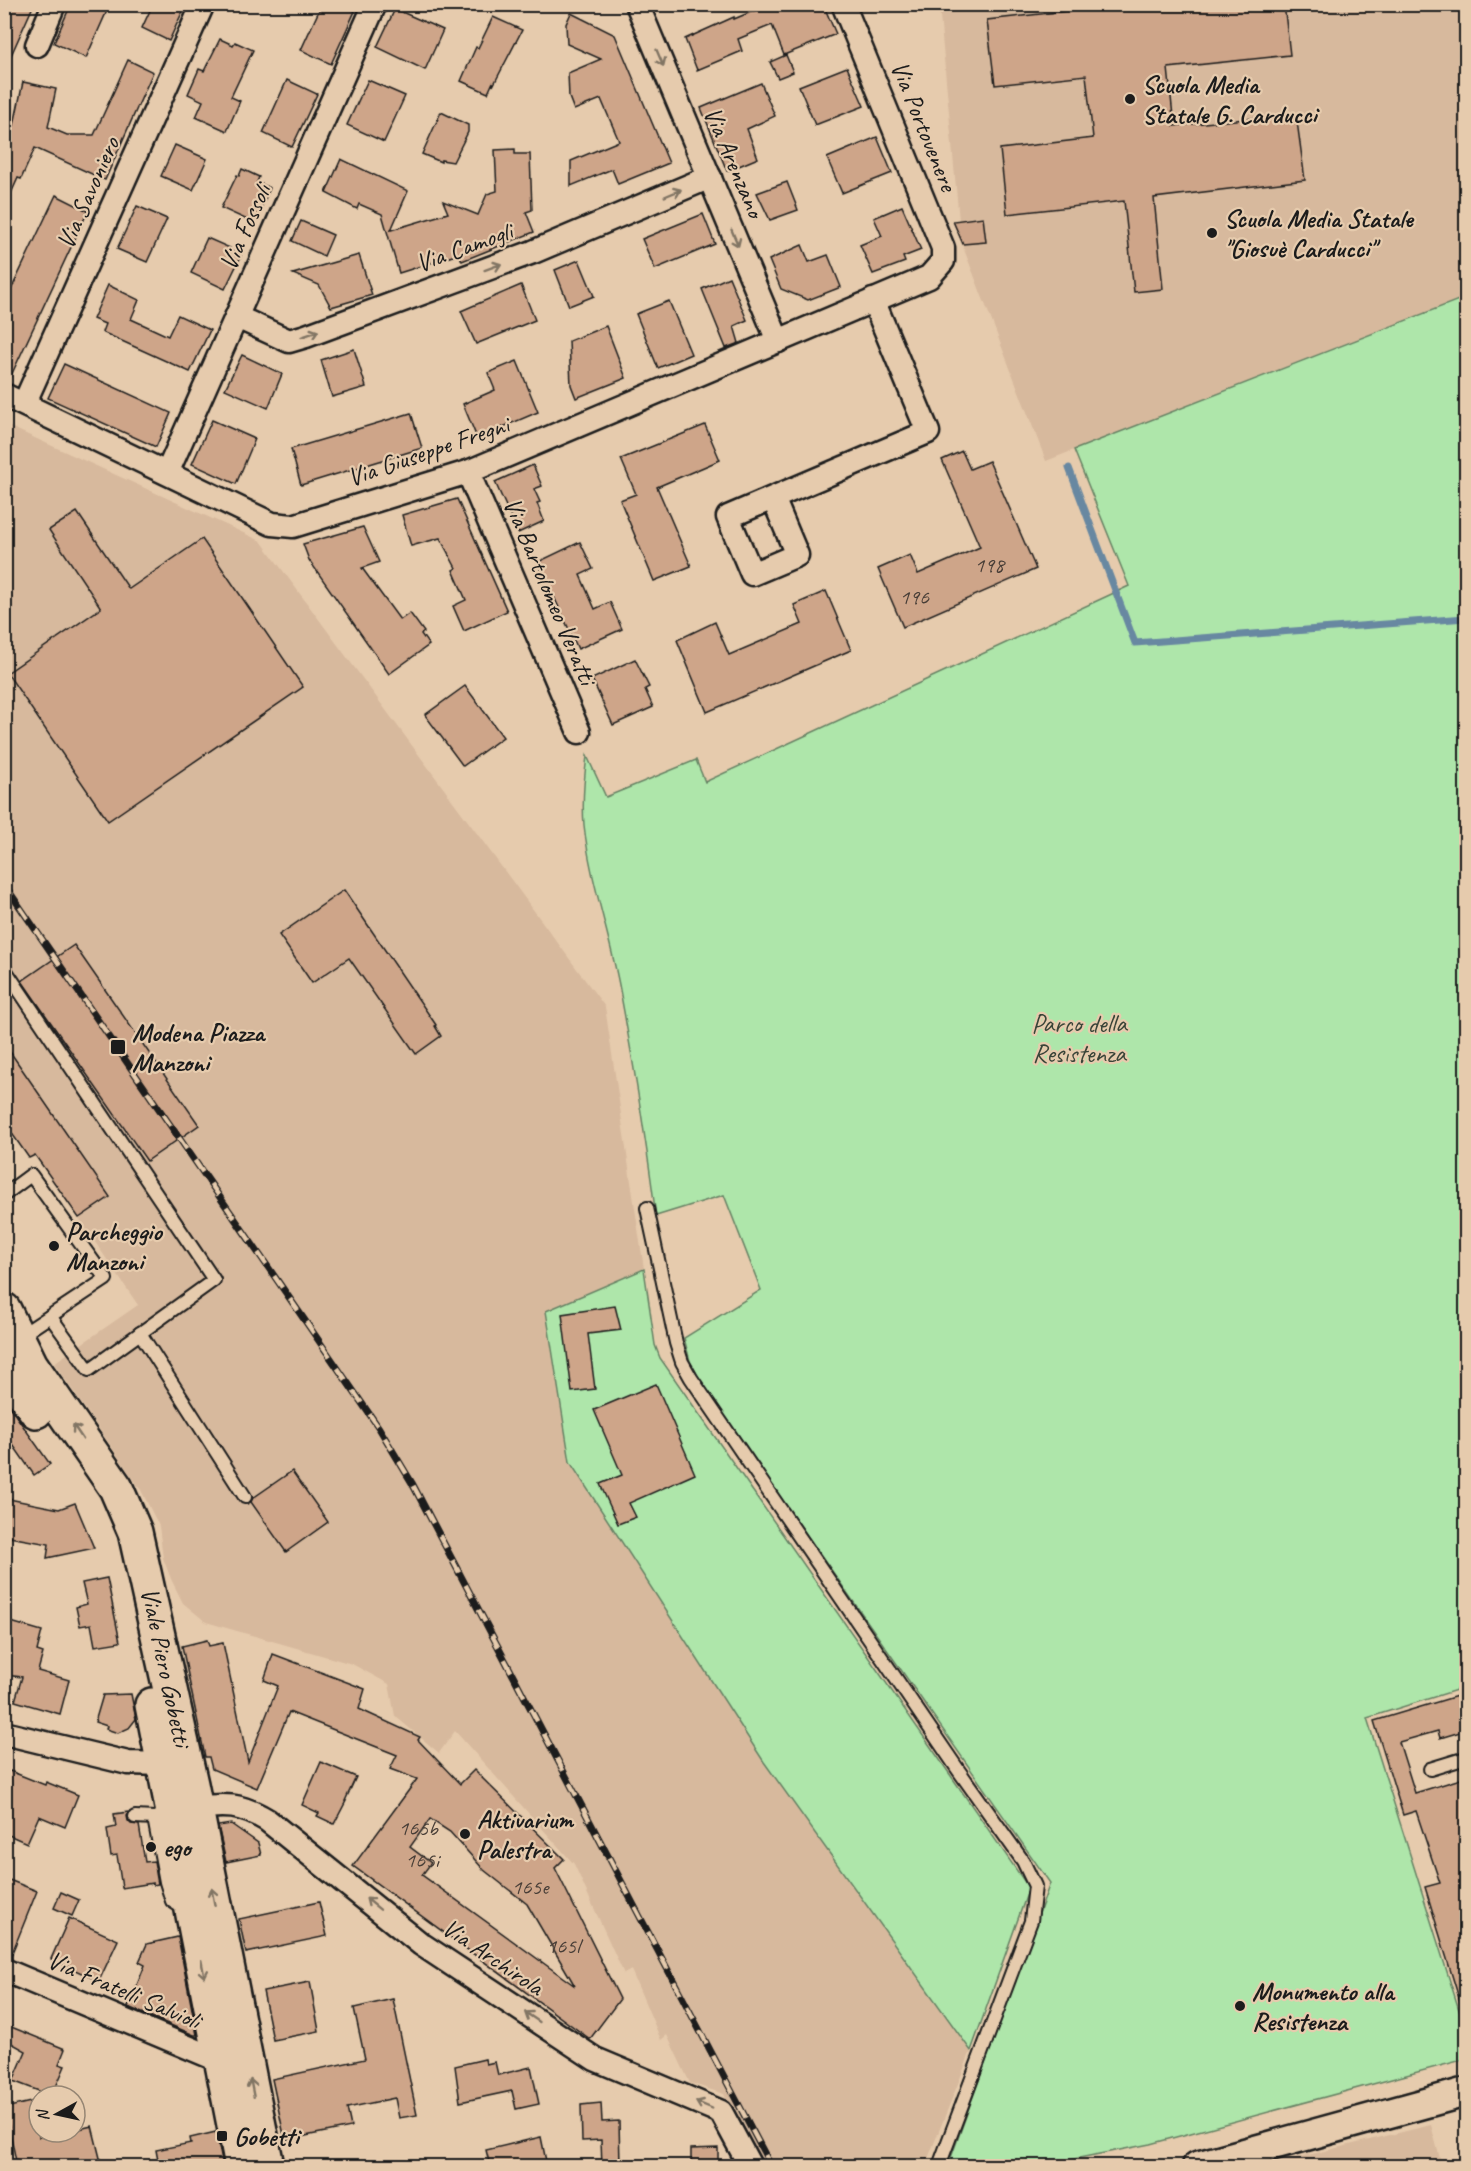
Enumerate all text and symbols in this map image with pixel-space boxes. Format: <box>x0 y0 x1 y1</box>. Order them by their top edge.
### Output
one-way arrow <box>655 49 666 67</box>
street label: Via Portovenere <box>883 56 966 198</box>
place label: Scuola Media Statale G. Carducci <box>1142 68 1321 131</box>
marker: Scuola Media Statale G. Carducci <box>1123 92 1137 106</box>
street label: Via Arenzano <box>696 102 773 225</box>
street label: Via Savoniero <box>49 130 128 254</box>
street label: Via Fossoli <box>211 176 280 275</box>
one-way arrow <box>664 187 682 198</box>
place label: Scuola Media Statale "Giosuè Carducci" <box>1224 202 1415 265</box>
street label: Via Camogli <box>411 213 520 280</box>
marker: Scuola Media Statale "Giosuè Carducci" <box>1205 226 1219 240</box>
one-way arrow <box>730 229 741 247</box>
one-way arrow <box>483 261 502 272</box>
one-way arrow <box>300 328 319 339</box>
street label: Via Giuseppe Fregni <box>343 407 516 494</box>
street label: Via Bartolomeo Veratti <box>496 492 606 692</box>
house number: 198 <box>974 551 1006 579</box>
house number: 196 <box>899 583 930 611</box>
park label: Parco della Resistenza <box>1031 1007 1128 1070</box>
place label: Modena Piazza Manzoni <box>132 1016 266 1079</box>
marker: Modena Piazza Manzoni <box>109 1038 127 1056</box>
place label: Parcheggio Manzoni <box>66 1215 163 1278</box>
marker: Parcheggio Manzoni <box>47 1239 61 1253</box>
one-way arrow <box>72 1425 84 1441</box>
street label: Viale Piero Gobetti <box>133 1585 200 1752</box>
place label: Aktivarium Palestra <box>477 1803 575 1866</box>
house number: 165b <box>398 1814 439 1842</box>
marker: Aktivarium Palestra <box>458 1827 472 1841</box>
place label: ego <box>163 1831 193 1864</box>
marker: ego <box>144 1840 158 1854</box>
house number: 165i <box>405 1846 442 1874</box>
house number: 165e <box>512 1873 550 1901</box>
one-way arrow <box>207 1888 218 1908</box>
one-way arrow <box>365 1898 381 1911</box>
street label: Via Archirola <box>436 1911 551 2004</box>
house number: 165l <box>546 1932 584 1960</box>
street label: Via Fratelli Salvioli <box>43 1943 208 2038</box>
one-way arrow <box>198 1959 209 1979</box>
place label: Monumento alla Resistenza <box>1252 1975 1396 2038</box>
marker: Monumento alla Resistenza <box>1233 1999 1247 2013</box>
one-way arrow <box>524 2011 540 2023</box>
one-way arrow <box>246 2079 257 2099</box>
north arrow <box>27 2084 87 2144</box>
one-way arrow <box>696 2099 714 2110</box>
text: N <box>32 2107 54 2122</box>
place label: Gobetti <box>234 2120 303 2153</box>
marker: Gobetti <box>215 2129 229 2143</box>

